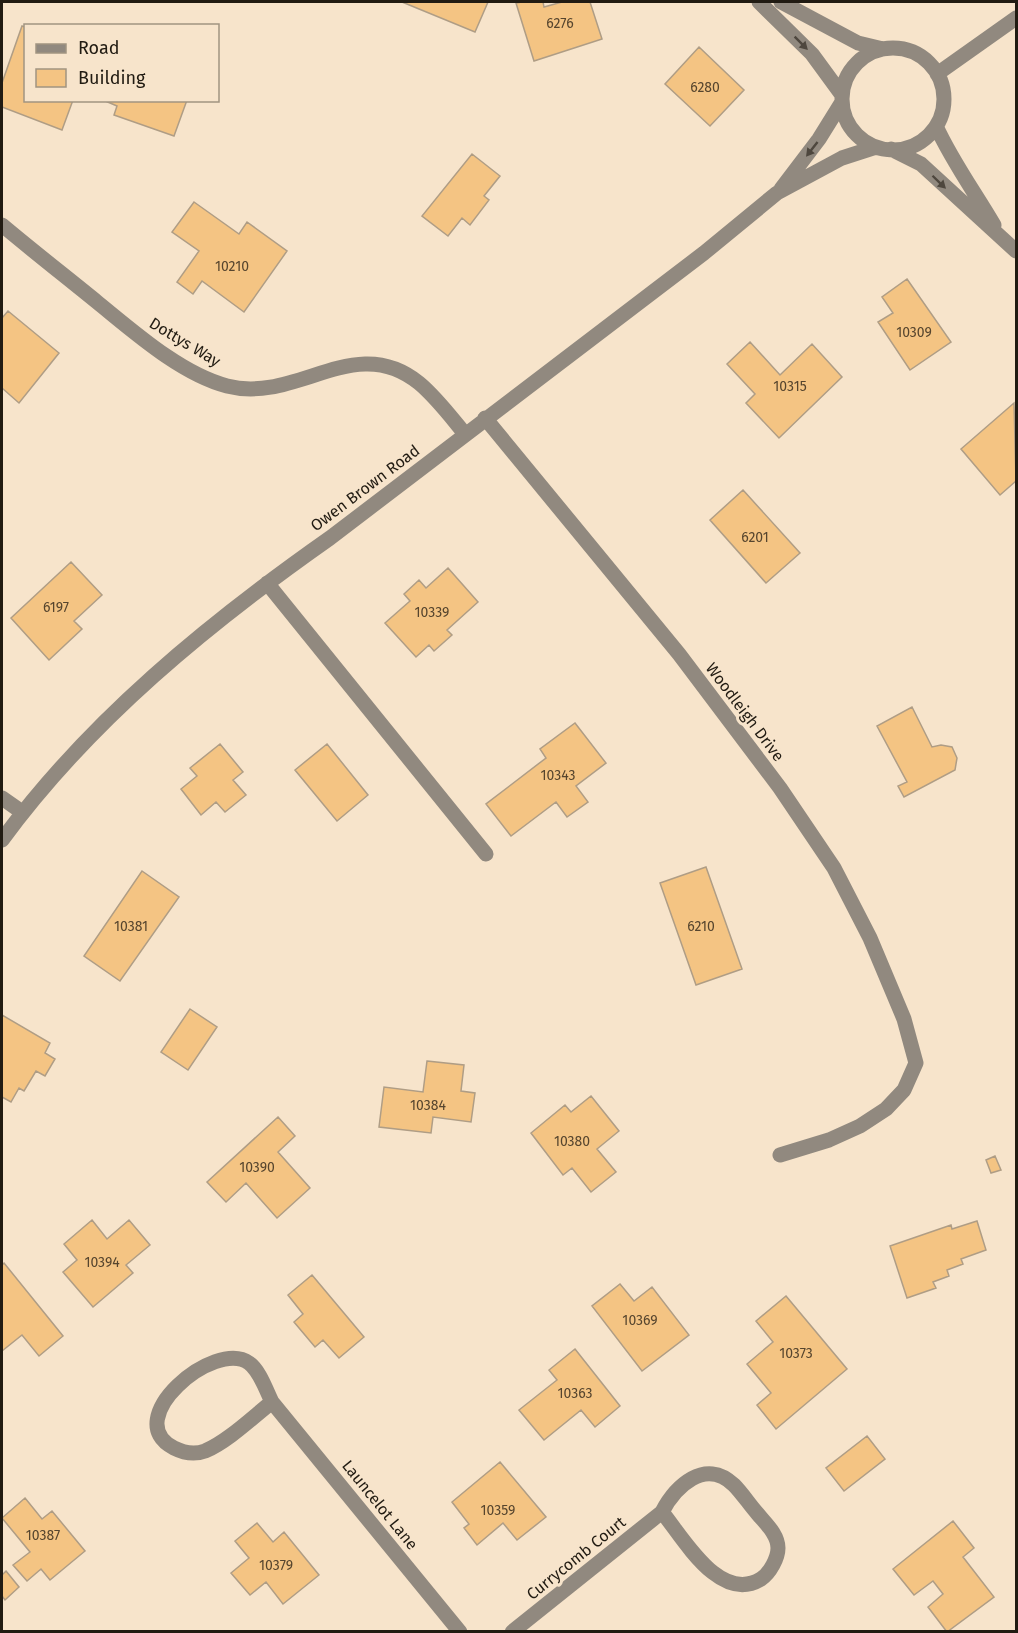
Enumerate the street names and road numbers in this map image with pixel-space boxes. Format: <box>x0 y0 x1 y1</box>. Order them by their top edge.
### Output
street label: Dottys Way <box>146 313 224 371</box>
street label: Owen Brown Road <box>307 441 423 535</box>
street label: Woodleigh Drive <box>702 659 788 765</box>
street label: Launcelot Lane <box>338 1456 422 1554</box>
street label: Currycomb Court <box>523 1512 629 1604</box>

